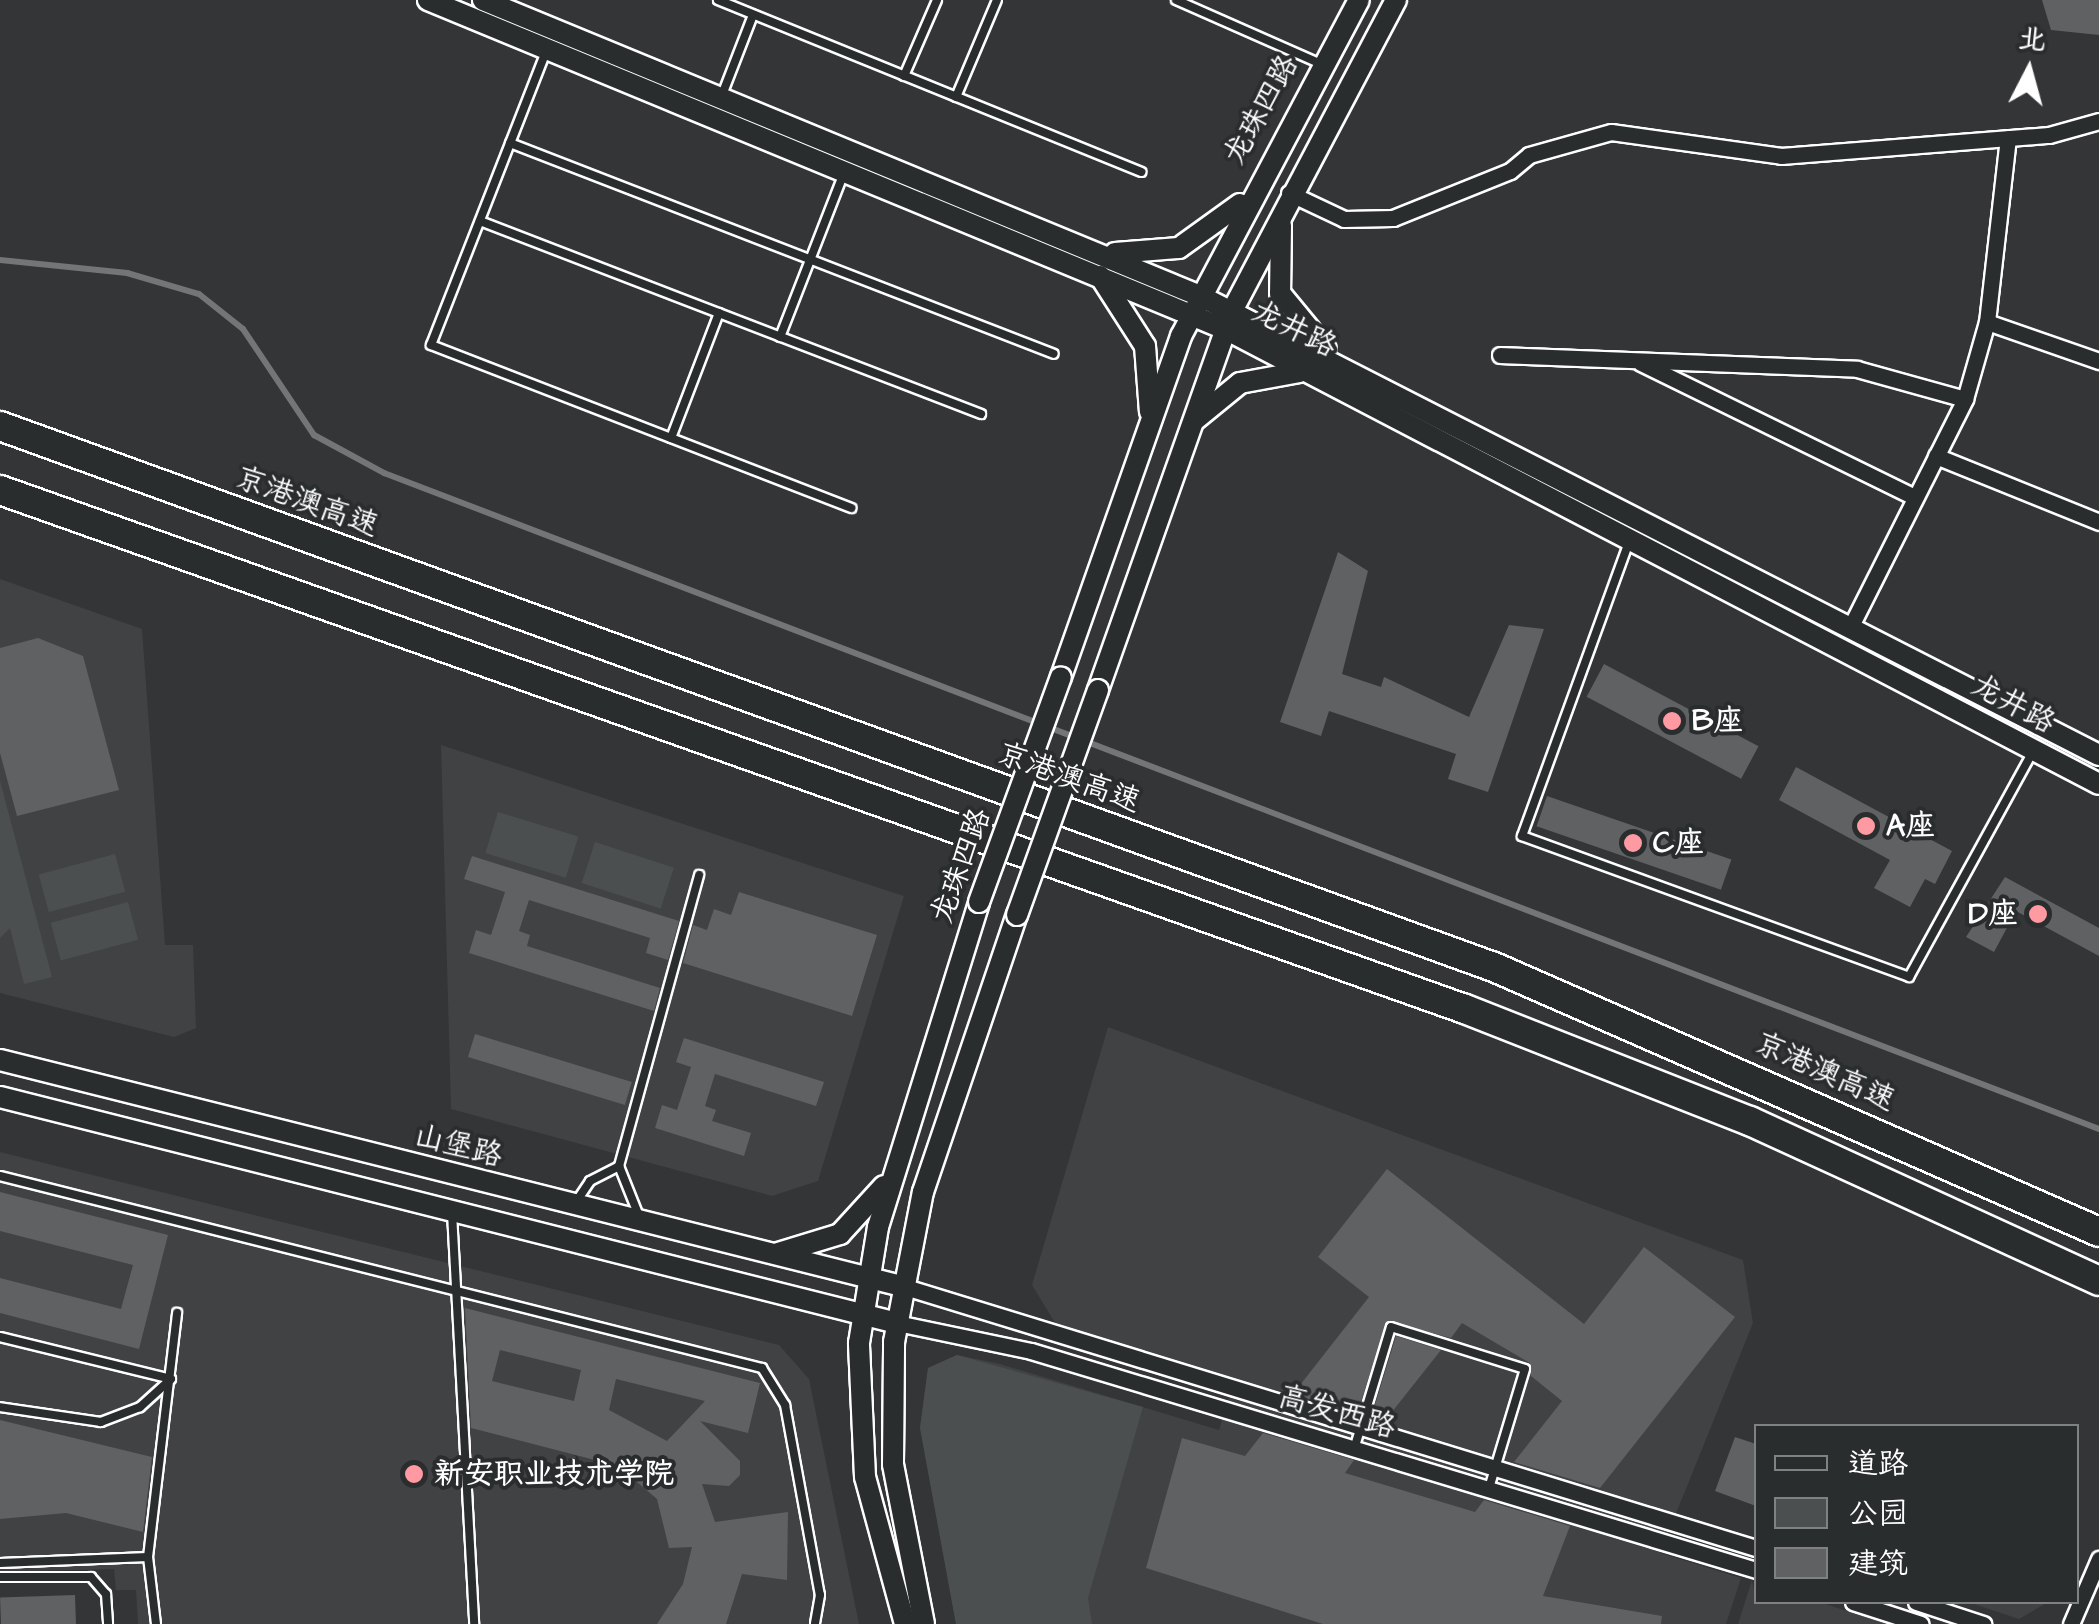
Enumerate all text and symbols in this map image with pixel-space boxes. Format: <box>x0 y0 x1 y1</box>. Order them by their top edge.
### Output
text: 北 <box>2016 19 2048 61</box>
north arrow <box>1979 20 2079 120</box>
street label: 龙珠四路 <box>1216 49 1306 171</box>
street label: 龙井路 <box>1246 293 1342 365</box>
street label: 京港澳高速 <box>230 459 384 545</box>
street label: 龙井路 <box>1965 667 2061 741</box>
place label: B座 <box>1692 703 1743 739</box>
marker: B座 <box>1661 710 1683 732</box>
street label: 京港澳高速 <box>992 735 1146 821</box>
street label: 龙珠四路 <box>924 803 998 929</box>
place label: A座 <box>1886 808 1935 844</box>
marker: A座 <box>1855 815 1877 837</box>
place label: C座 <box>1653 825 1704 861</box>
marker: C座 <box>1622 832 1644 854</box>
place label: D座 <box>1969 896 2018 932</box>
marker: D座 <box>2027 903 2049 925</box>
street label: 京港澳高速 <box>1749 1025 1901 1119</box>
street label: 山堡路 <box>410 1118 506 1174</box>
street label: 高发西路 <box>1274 1378 1400 1446</box>
legend <box>1754 1424 2079 1604</box>
text: 道路 <box>1848 1443 1908 1485</box>
place label: 新安职业技术学院 <box>434 1456 674 1492</box>
marker: 新安职业技术学院 <box>403 1463 425 1485</box>
text: 公园 <box>1848 1493 1908 1535</box>
text: 建筑 <box>1848 1543 1908 1585</box>

